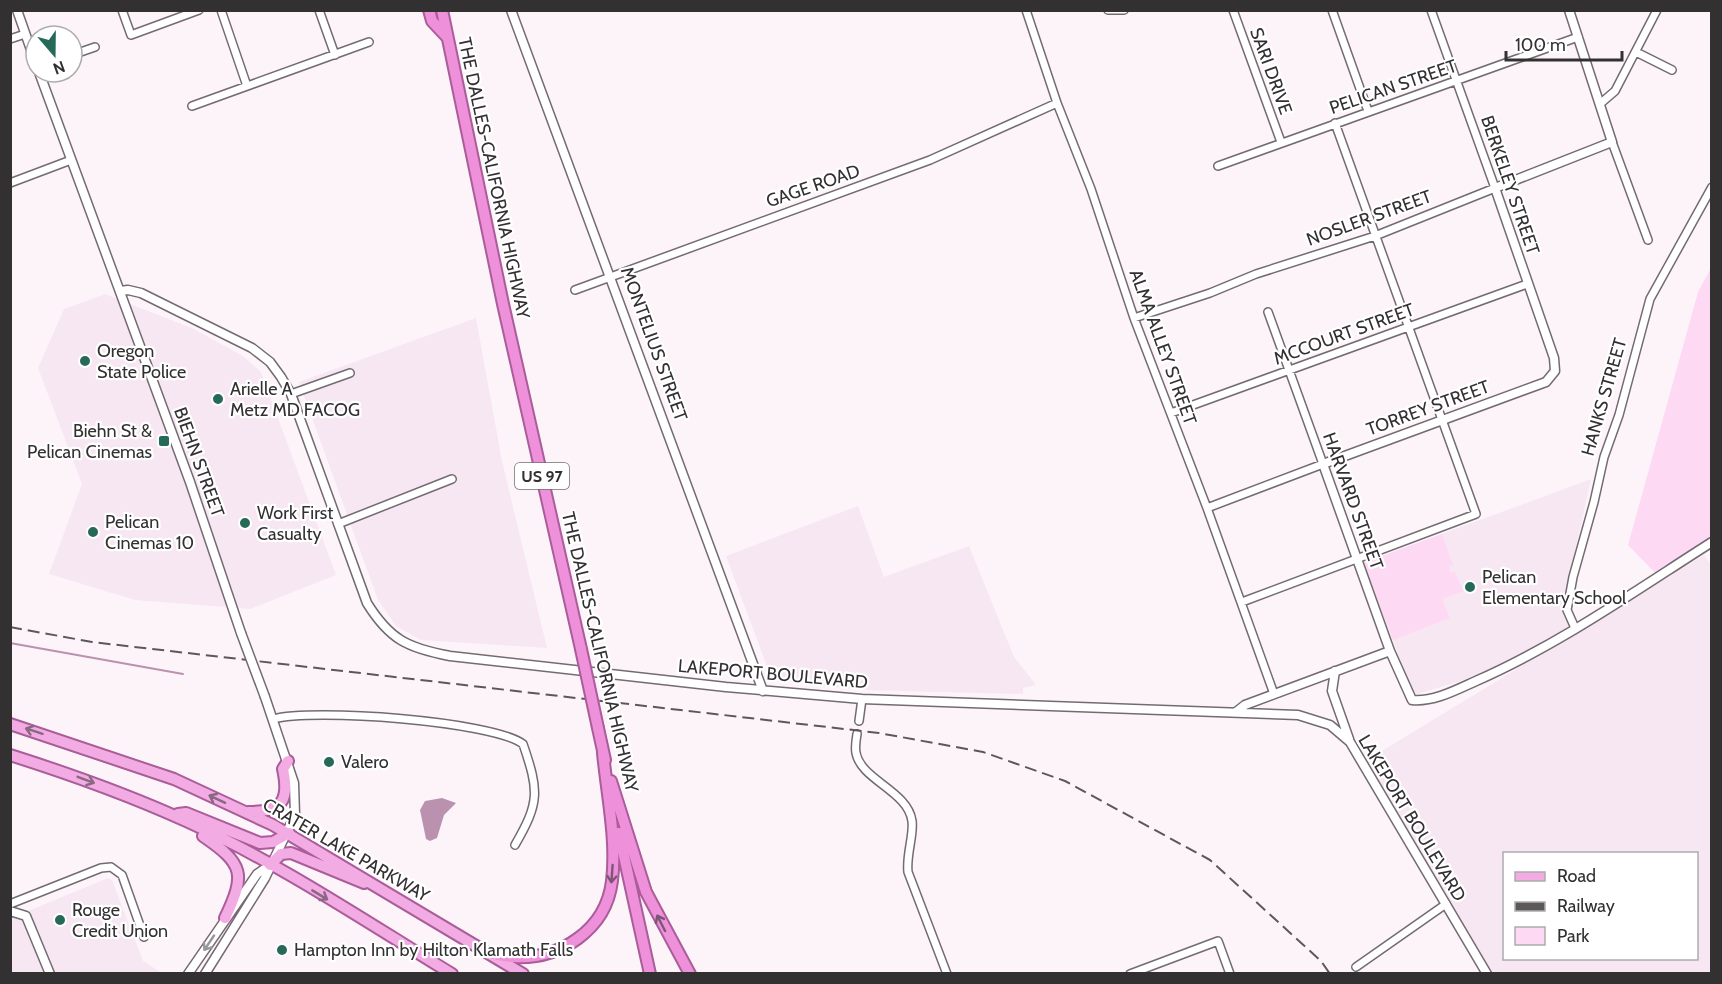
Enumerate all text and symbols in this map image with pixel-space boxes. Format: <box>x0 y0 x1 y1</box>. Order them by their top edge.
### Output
north arrow <box>24 24 84 84</box>
scale bar <box>1506 24 1622 62</box>
street label: SARI DRIVE <box>1245 25 1297 117</box>
text: 100 m <box>1515 34 1566 56</box>
street label: THE DALLES-CALIFORNIA HIGHWAY <box>453 35 535 322</box>
street label: PELICAN STREET <box>1326 55 1460 119</box>
text: N <box>50 57 68 78</box>
street label: BERKELEY STREET <box>1476 113 1544 258</box>
street label: GAGE ROAD <box>763 160 863 212</box>
street label: NOSLER STREET <box>1303 185 1435 251</box>
street label: MONTELIUS STREET <box>616 264 692 424</box>
street label: ALMA ALLEY STREET <box>1125 266 1201 428</box>
street label: MCCOURT STREET <box>1271 298 1418 370</box>
street label: HANKS STREET <box>1577 335 1631 458</box>
place label: Oregon State Police <box>97 340 186 383</box>
marker: Oregon State Police <box>78 354 92 368</box>
street label: TORREY STREET <box>1363 375 1493 440</box>
place label: Arielle A Metz MD FACOG <box>230 378 360 421</box>
marker: Arielle A Metz MD FACOG <box>211 392 225 406</box>
street label: BIEHN STREET <box>169 404 229 520</box>
place label: Biehn St & Pelican Cinemas <box>27 420 152 463</box>
street label: HARVARD STREET <box>1318 429 1388 573</box>
marker: Biehn St & Pelican Cinemas <box>157 434 171 448</box>
road number: US 97 <box>515 463 569 489</box>
place label: Work First Casualty <box>257 502 333 545</box>
street label: THE DALLES-CALIFORNIA HIGHWAY <box>557 510 643 795</box>
place label: Pelican Cinemas 10 <box>105 511 194 554</box>
marker: Work First Casualty <box>238 516 252 530</box>
marker: Pelican Cinemas 10 <box>86 525 100 539</box>
place label: Pelican Elementary School <box>1482 566 1627 609</box>
marker: Pelican Elementary School <box>1463 580 1477 594</box>
street label: LAKEPORT BOULEVARD <box>677 655 869 693</box>
one-way arrow <box>25 725 44 736</box>
street label: LAKEPORT BOULEVARD <box>1354 731 1470 905</box>
place label: Valero <box>341 751 389 773</box>
marker: Valero <box>322 755 336 769</box>
one-way arrow <box>76 775 95 786</box>
one-way arrow <box>209 792 227 804</box>
street label: CRATER LAKE PARKWAY <box>259 793 434 907</box>
legend <box>1503 852 1698 960</box>
one-way arrow <box>607 864 618 884</box>
text: Road <box>1557 865 1596 887</box>
one-way arrow <box>311 889 328 901</box>
text: Railway <box>1557 895 1615 917</box>
place label: Rouge Credit Union <box>72 899 168 942</box>
marker: Rouge Credit Union <box>53 913 67 927</box>
one-way arrow <box>655 914 667 932</box>
text: Park <box>1557 925 1590 947</box>
one-way arrow <box>202 934 214 951</box>
place label: Hampton Inn by Hilton Klamath Falls <box>294 939 573 961</box>
marker: Hampton Inn by Hilton Klamath Falls <box>275 943 289 957</box>

